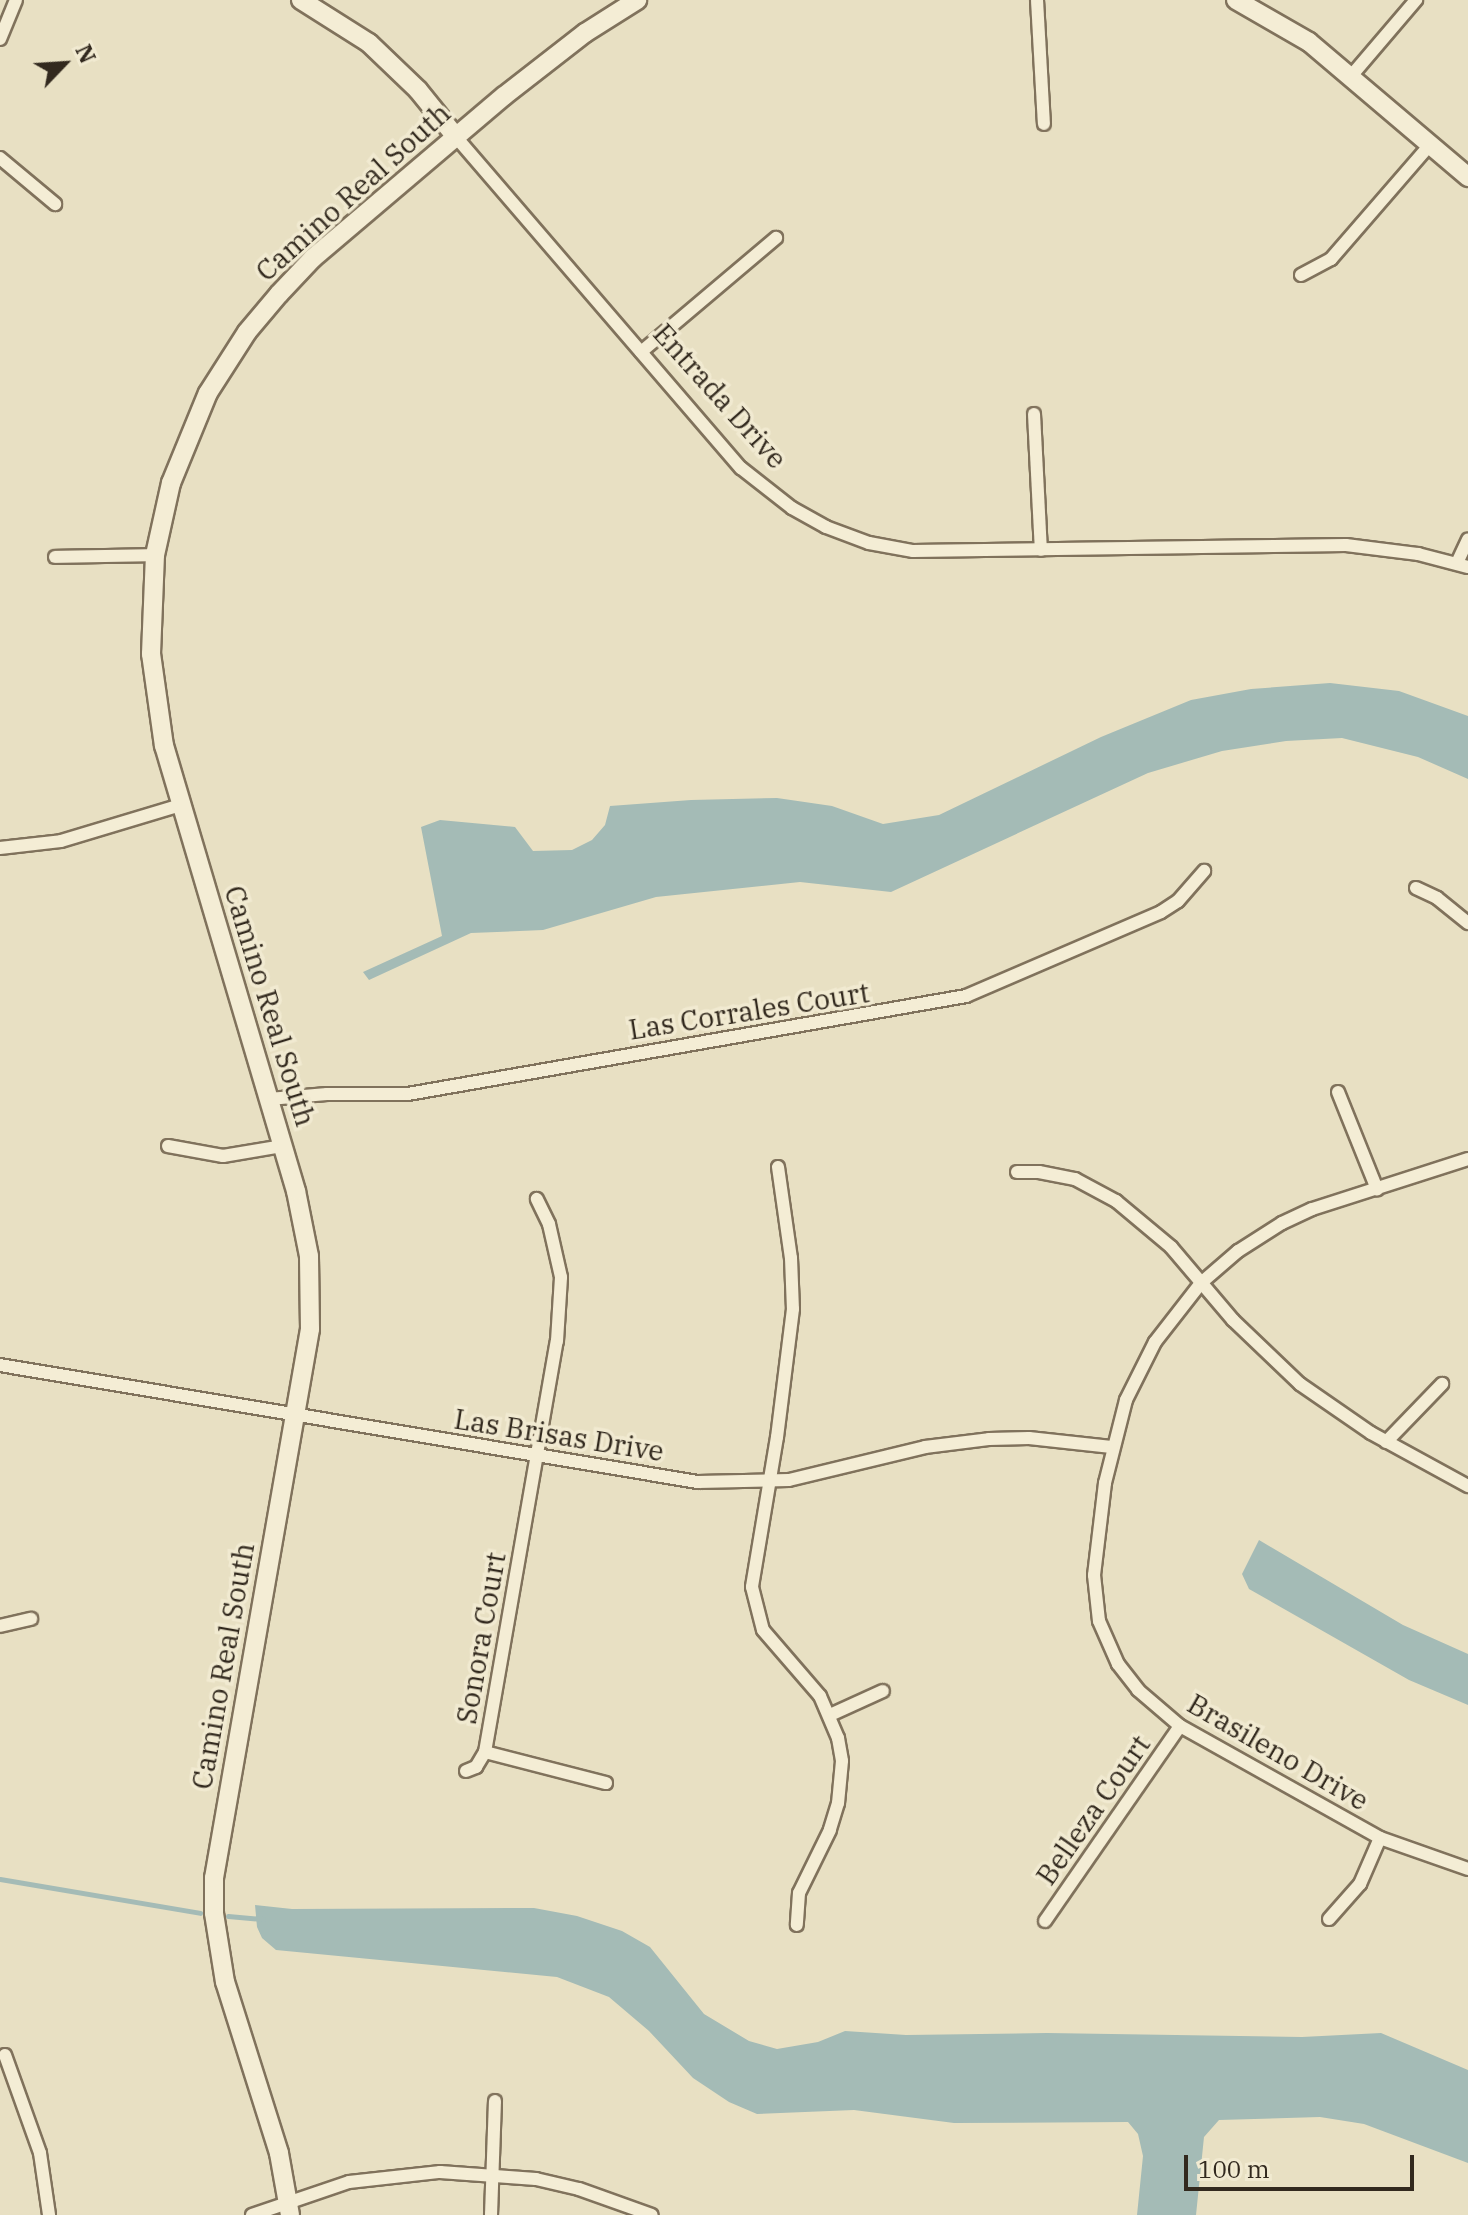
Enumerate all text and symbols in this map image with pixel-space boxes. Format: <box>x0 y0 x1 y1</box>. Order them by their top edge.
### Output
north arrow <box>24 24 104 104</box>
text: N <box>69 40 103 68</box>
street label: Camino Real South <box>249 96 457 288</box>
street label: Entrada Drive <box>646 317 794 475</box>
street label: Camino Real South <box>217 882 323 1130</box>
street label: Las Corrales Court <box>626 975 872 1047</box>
street label: Las Brisas Drive <box>452 1402 666 1468</box>
street label: Camino Real South <box>185 1540 261 1792</box>
street label: Sonora Court <box>449 1550 513 1726</box>
street label: Brasileno Drive <box>1182 1687 1374 1817</box>
street label: Belleza Court <box>1029 1729 1157 1891</box>
scale bar <box>1188 2139 1418 2189</box>
text: 100 m <box>1198 2153 1270 2185</box>

